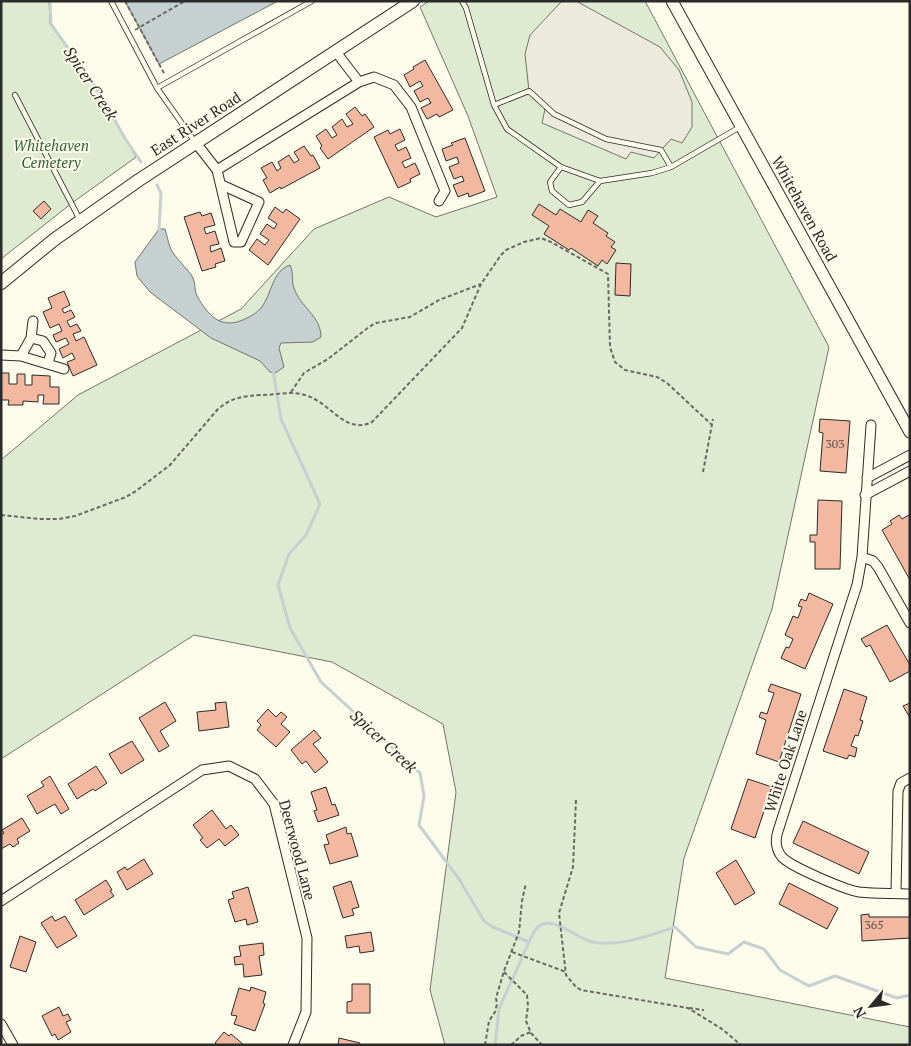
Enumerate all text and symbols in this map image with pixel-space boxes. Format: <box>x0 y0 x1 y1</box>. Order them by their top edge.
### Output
water label: Spicer Creek <box>59 42 123 125</box>
street label: East River Road <box>146 86 244 160</box>
park label: Whitehaven Cemetery <box>13 135 89 172</box>
street label: Whitehaven Road <box>768 152 842 265</box>
house number: 303 <box>825 436 845 451</box>
water label: Spicer Creek <box>346 704 423 778</box>
street label: White Oak Lane <box>759 707 811 814</box>
street label: Deerwood Lane <box>275 797 321 902</box>
house number: 365 <box>864 917 884 932</box>
north arrow <box>846 981 896 1031</box>
text: N <box>848 1003 870 1022</box>

